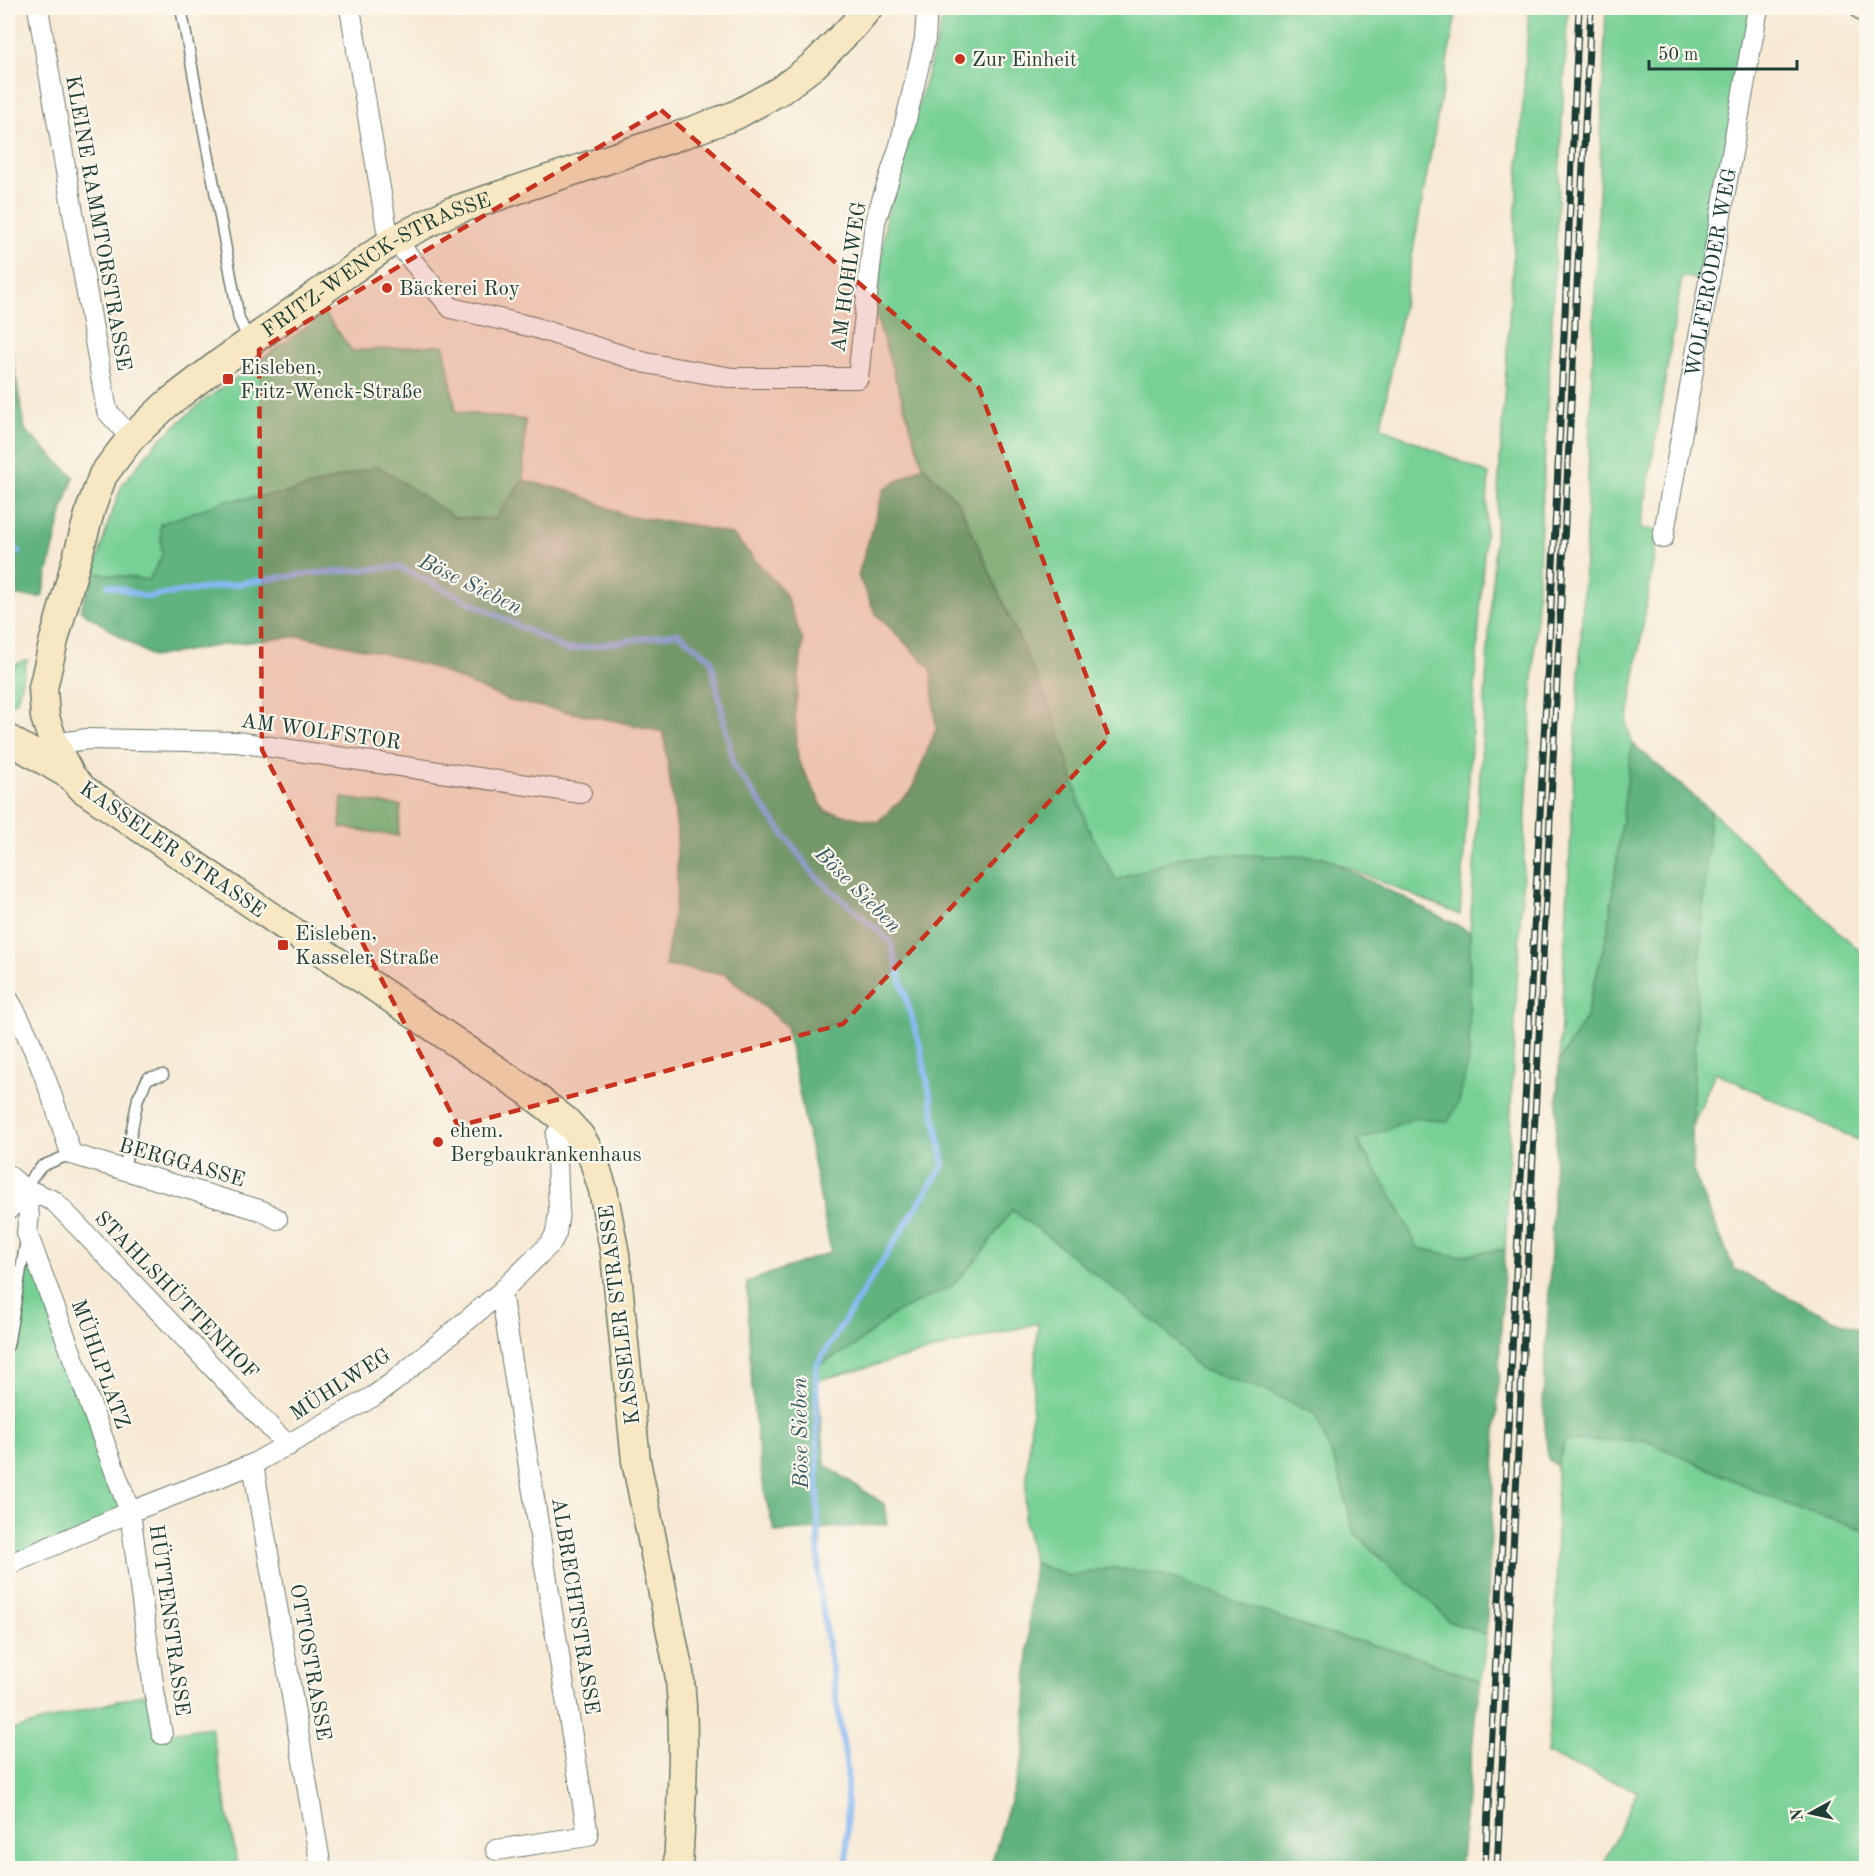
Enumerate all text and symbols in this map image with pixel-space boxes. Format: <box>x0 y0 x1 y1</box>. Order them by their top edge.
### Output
scale bar <box>1649 33 1798 71</box>
text: 50 m <box>1658 46 1698 64</box>
place label: Zur Einheit <box>972 50 1077 71</box>
marker: Zur Einheit <box>953 52 967 66</box>
street label: KLEINE RAMMTORSTRASSE <box>61 74 134 373</box>
street label: WOLFERÖDER WEG <box>1683 166 1741 379</box>
street label: FRITZ-WENCK-STRASSE <box>258 190 494 342</box>
street label: AM HOHLWEG <box>828 200 870 354</box>
place label: Bäckerei Roy <box>399 279 520 300</box>
marker: Bäckerei Roy <box>380 281 394 295</box>
place label: Eisleben, Fritz-Wenck-Straße <box>240 358 422 403</box>
marker: Eisleben, Fritz-Wenck-Straße <box>221 372 235 386</box>
water label: Böse Sieben <box>414 550 526 619</box>
street label: AM WOLFSTOR <box>239 711 402 754</box>
street label: KASSELER STRASSE <box>75 778 269 922</box>
water label: Böse Sieben <box>810 842 905 938</box>
place label: Eisleben, Kasseler Straße <box>295 924 439 969</box>
marker: Eisleben, Kasseler Straße <box>276 938 290 952</box>
place label: ehem. Bergbaukrankenhaus <box>450 1121 642 1166</box>
street label: BERGGASSE <box>116 1135 247 1191</box>
marker: ehem. Bergbaukrankenhaus <box>431 1135 445 1149</box>
street label: KASSELER STRASSE <box>597 1204 644 1426</box>
street label: STAHLSHÜTTENHOF <box>90 1205 265 1384</box>
street label: MÜHLPLATZ <box>66 1296 136 1432</box>
street label: MÜHLWEG <box>284 1342 395 1426</box>
water label: Böse Sieben <box>789 1376 813 1490</box>
street label: ALBRECHTSTRASSE <box>547 1496 602 1716</box>
street label: HÜTTENSTRASSE <box>145 1523 196 1717</box>
street label: OTTOSTRASSE <box>285 1582 334 1742</box>
north arrow <box>1781 1783 1841 1843</box>
text: N <box>1789 1807 1807 1822</box>

